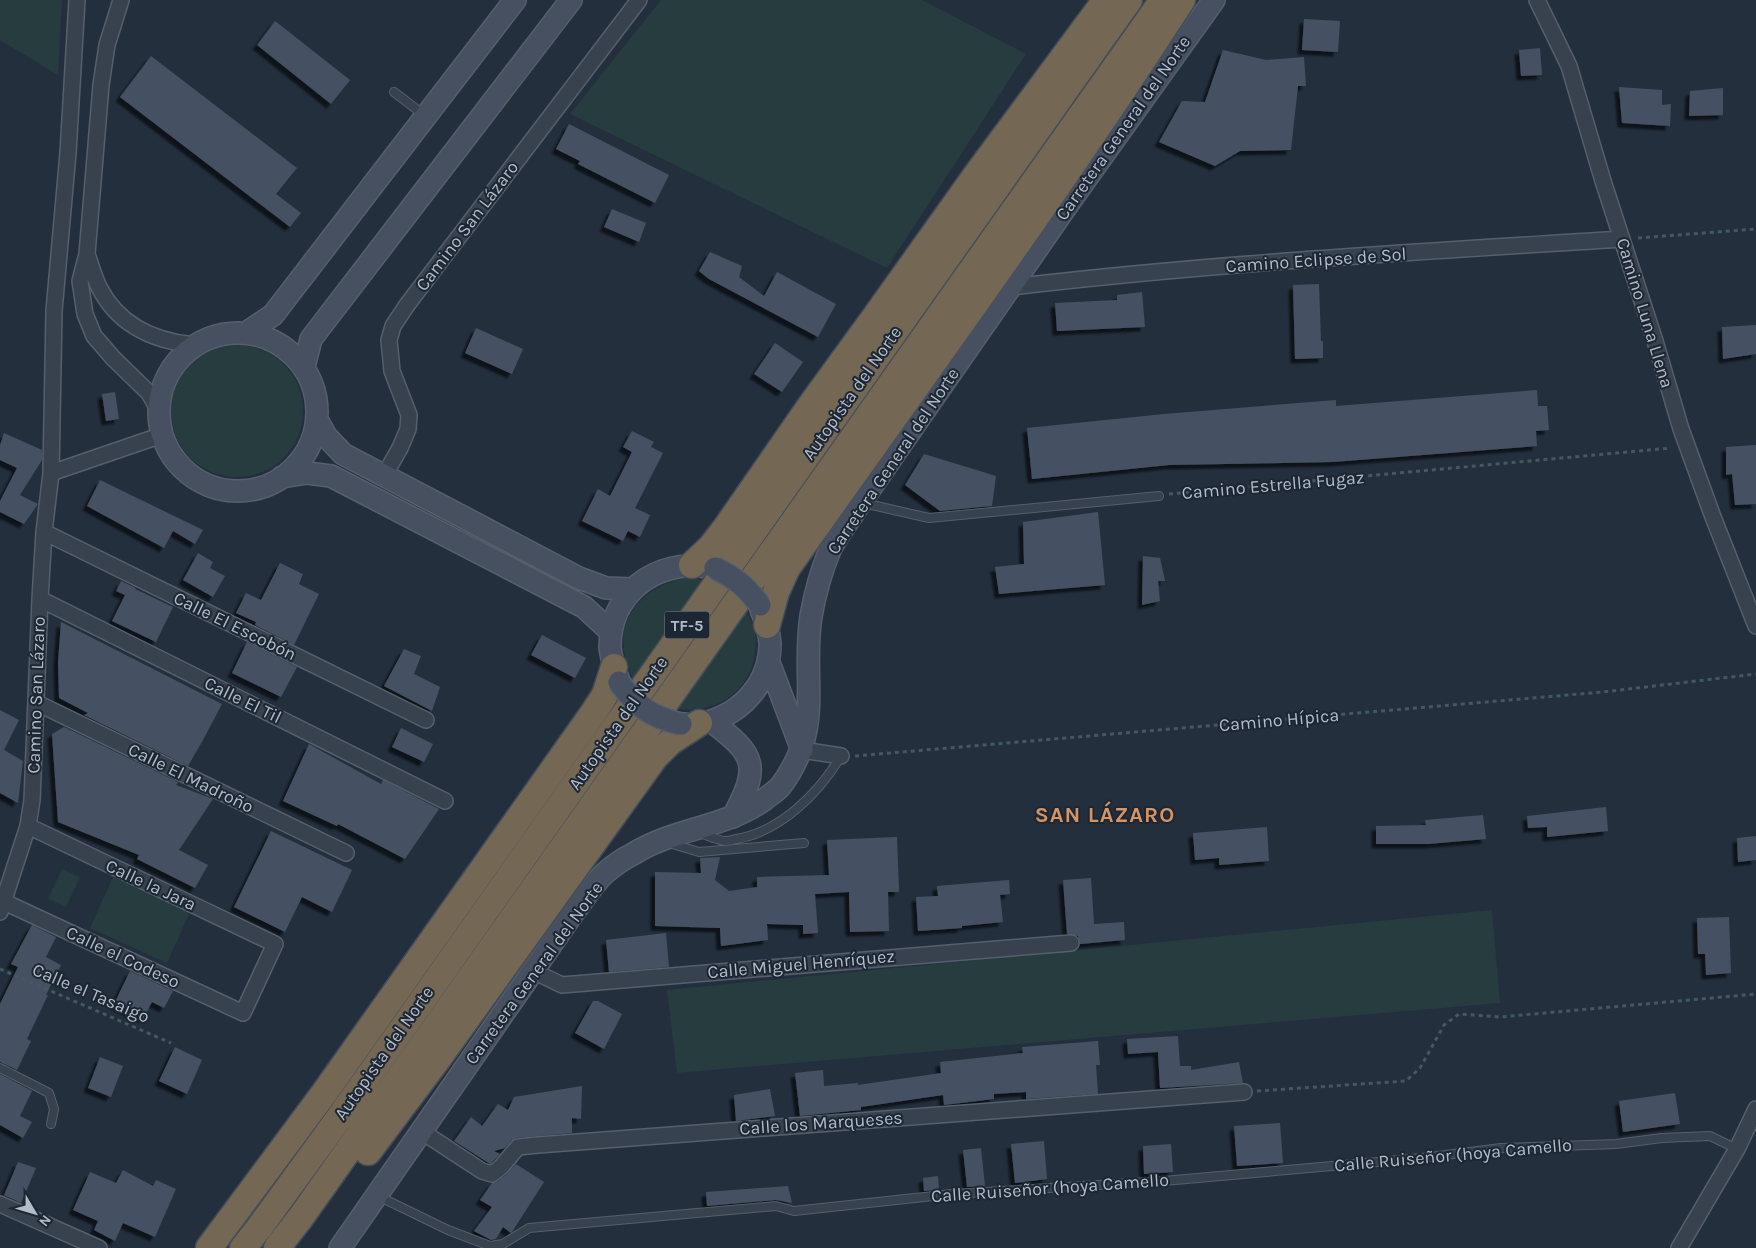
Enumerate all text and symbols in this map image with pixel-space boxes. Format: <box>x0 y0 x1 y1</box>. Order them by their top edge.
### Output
street label: Carretera General del Norte <box>1051 31 1195 225</box>
street label: Camino San Lázaro <box>411 157 523 295</box>
street label: Camino Luna Llena <box>1612 235 1678 391</box>
street label: Camino Eclipse de Sol <box>1225 243 1407 277</box>
street label: Autopista del Norte <box>798 322 906 464</box>
street label: Carretera General del Norte <box>822 363 964 559</box>
street label: Camino Estrella Fugaz <box>1181 466 1365 504</box>
street label: Calle El Escobón <box>170 587 300 665</box>
road number: TF-5 <box>664 612 710 638</box>
street label: Camino San Lázaro <box>22 616 50 774</box>
street label: Autopista del Norte <box>564 652 672 794</box>
street label: Calle El Til <box>201 672 285 728</box>
street label: Camino Hípica <box>1218 704 1340 736</box>
street label: Calle El Madroño <box>125 738 257 818</box>
district label: SAN LÁZARO <box>1035 801 1175 828</box>
street label: Calle la Jara <box>102 854 200 916</box>
street label: Carretera General del Norte <box>460 877 608 1069</box>
street label: Calle el Codeso <box>63 921 183 993</box>
street label: Calle Miguel Henríquez <box>706 945 896 983</box>
street label: Calle el Tasaigo <box>29 958 153 1028</box>
street label: Autopista del Norte <box>330 982 438 1124</box>
street label: Calle los Marqueses <box>739 1106 903 1140</box>
street label: Calle Ruiseñor (hoya Camello <box>1333 1134 1573 1176</box>
street label: Calle Ruiseñor (hoya Camello <box>930 1169 1170 1207</box>
north arrow <box>10 1188 60 1238</box>
text: N <box>35 1212 55 1230</box>

